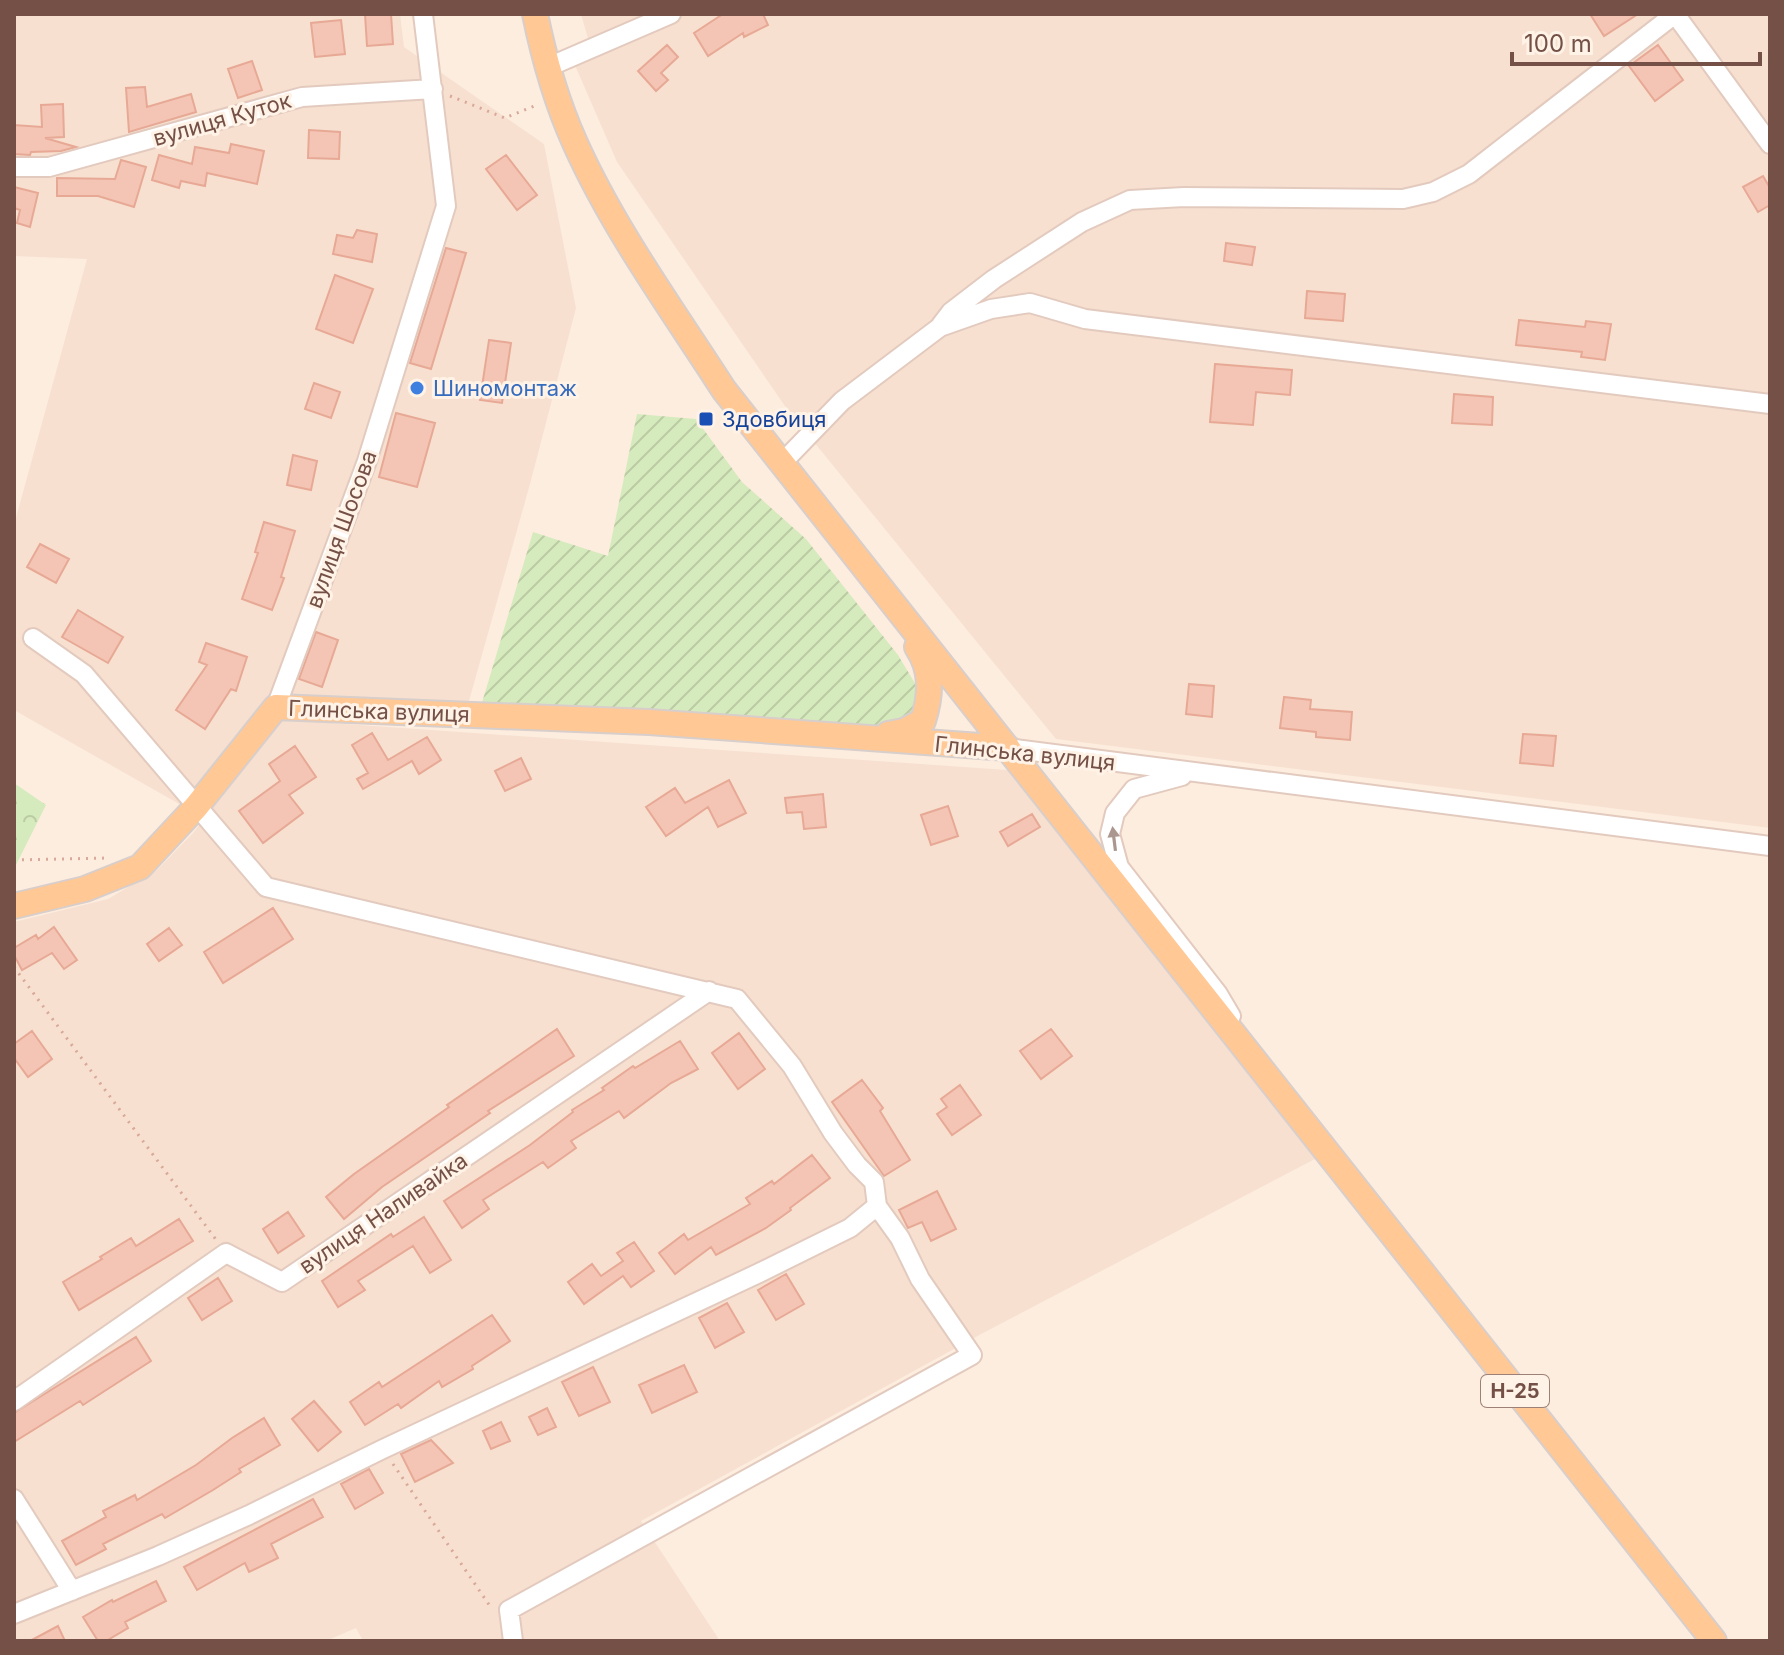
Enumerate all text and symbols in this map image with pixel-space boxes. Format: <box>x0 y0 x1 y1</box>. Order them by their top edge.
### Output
scale bar <box>1512 16 1760 66</box>
text: 100 m <box>1524 29 1592 58</box>
street label: вулиця Куток <box>150 87 294 151</box>
place label: Шиномонтаж <box>433 375 577 401</box>
marker: Шиномонтаж <box>408 379 426 397</box>
place label: Здовбиця <box>722 406 826 432</box>
marker: Здовбиця <box>697 410 715 428</box>
street label: вулиця Шосова <box>300 447 382 611</box>
street label: Глинська вулиця <box>288 695 470 727</box>
street label: Глинська вулиця <box>933 731 1117 775</box>
one-way arrow <box>1107 827 1120 852</box>
street label: вулиця Наливайка <box>294 1147 472 1279</box>
road number: Н-25 <box>1481 1375 1549 1407</box>

